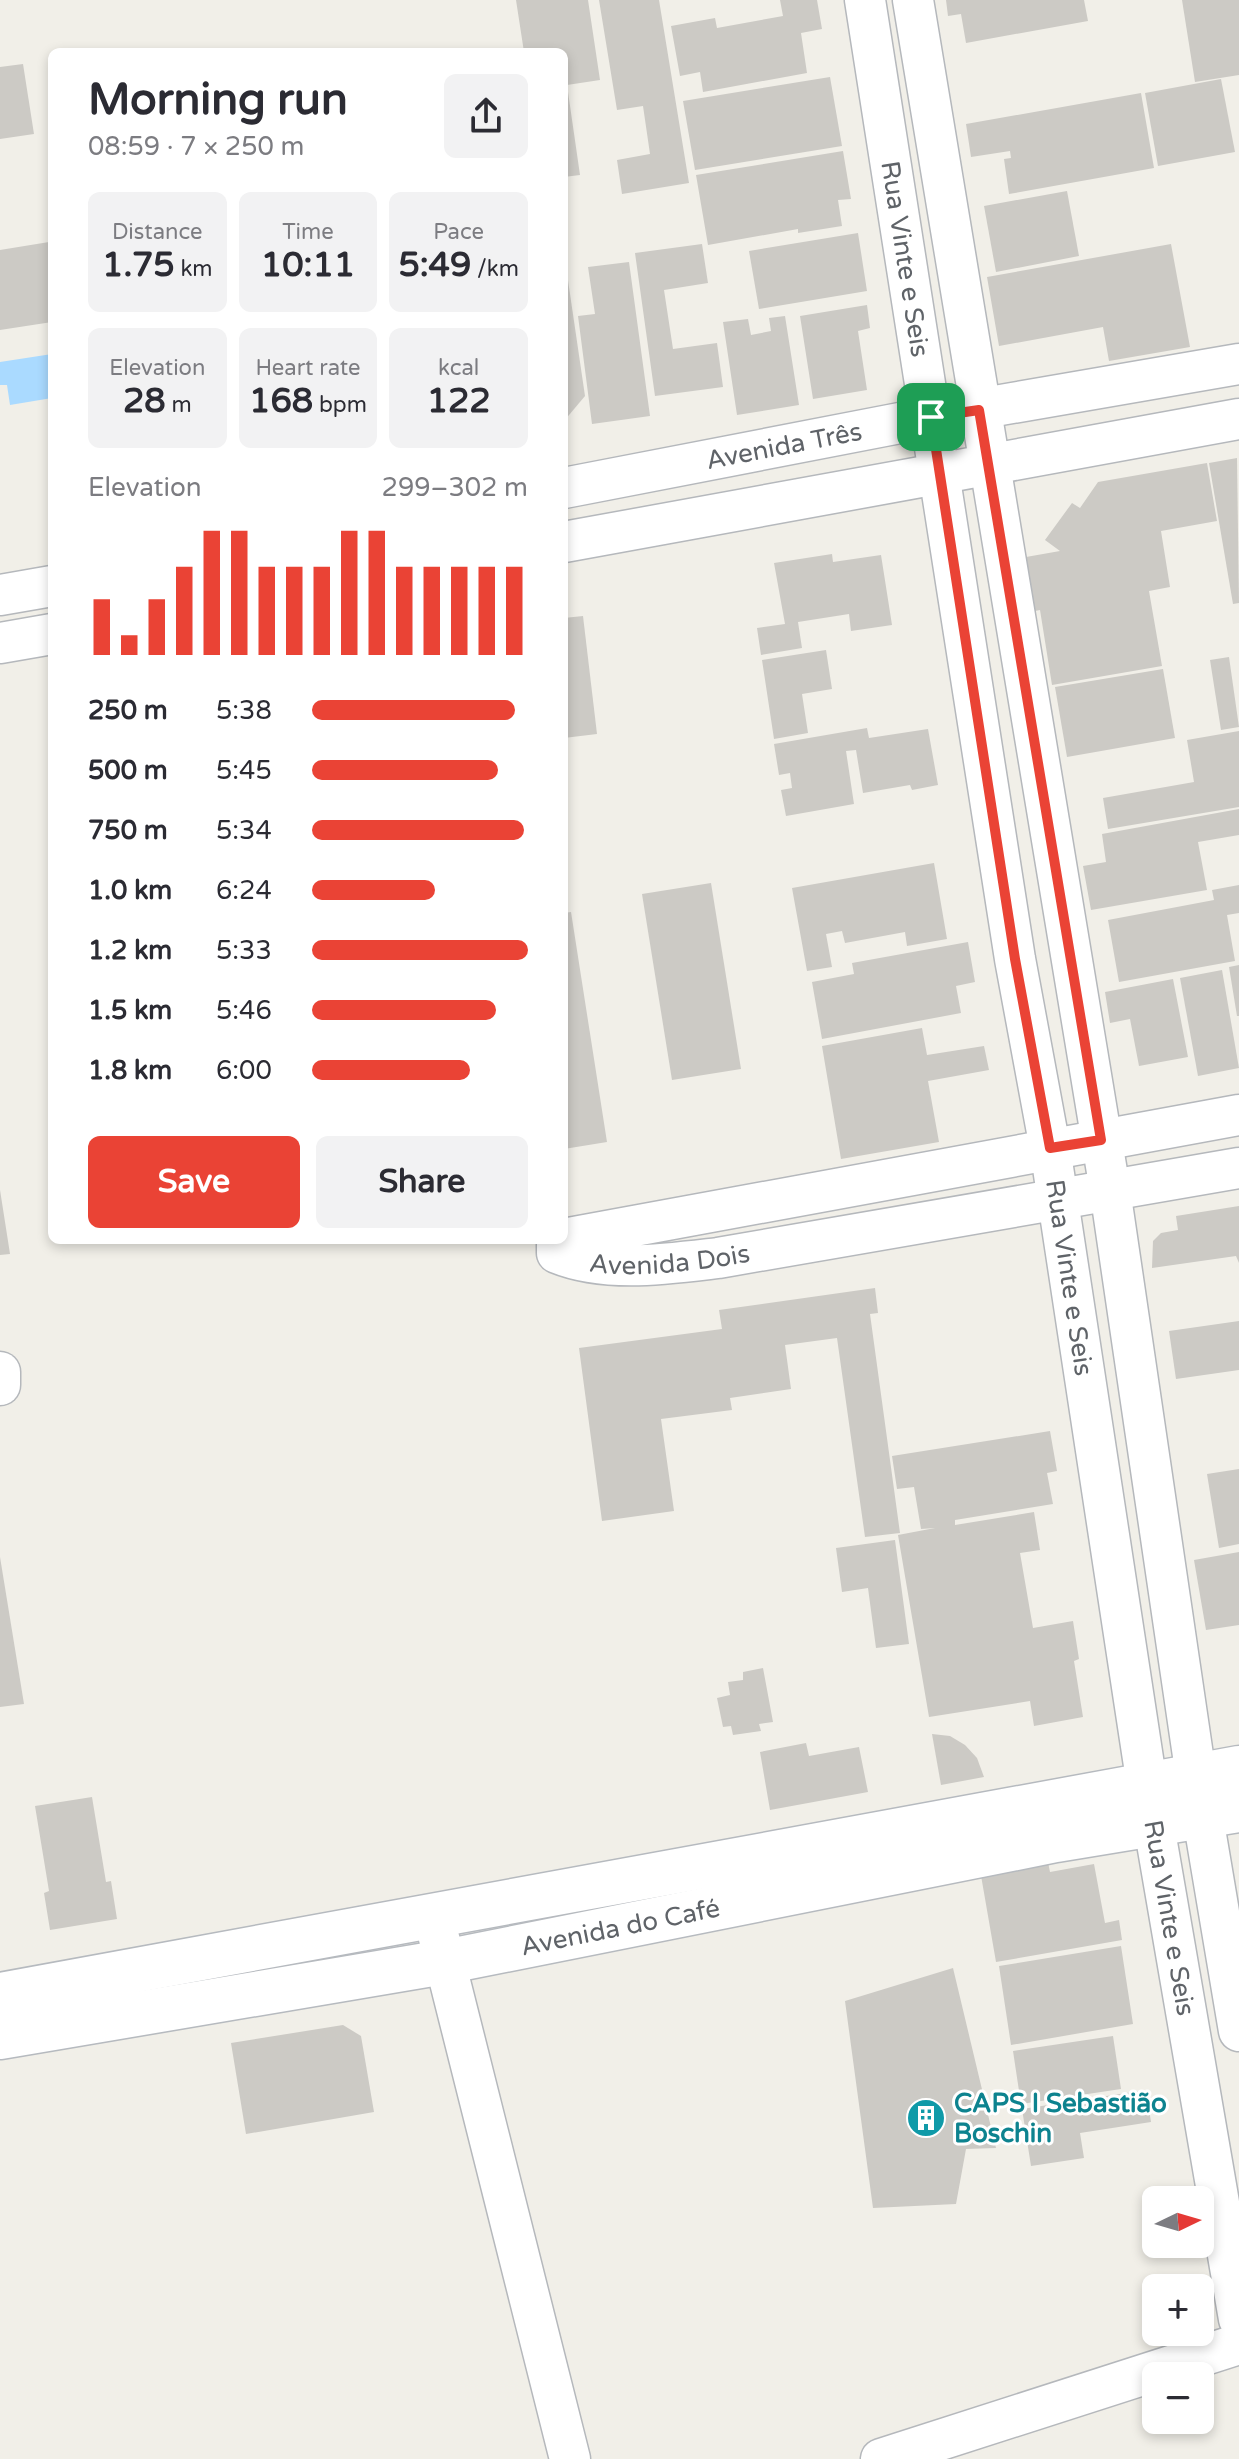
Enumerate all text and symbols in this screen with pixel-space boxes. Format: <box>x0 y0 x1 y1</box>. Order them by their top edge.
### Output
text: Morning run <box>88 74 348 127</box>
button: share <box>444 74 528 158</box>
text: 08:59 · 7 × 250 m <box>88 131 304 162</box>
street label: Rua Vinte e Seis <box>874 159 936 359</box>
text: Distance <box>112 219 203 245</box>
text: Time <box>282 219 334 245</box>
text: Pace <box>433 219 484 245</box>
text: 1.75 <box>102 245 175 286</box>
text: 10:11 <box>261 245 355 286</box>
text: 5:49 <box>398 245 471 286</box>
text: km <box>175 256 213 282</box>
text: /km <box>471 256 519 282</box>
text: Elevation <box>109 355 205 381</box>
text: Heart rate <box>256 355 360 381</box>
text: kcal <box>438 355 479 381</box>
text: 28 <box>123 381 166 422</box>
text: 168 <box>249 381 313 422</box>
text: 122 <box>427 381 491 422</box>
pin <box>897 383 965 451</box>
text: m <box>166 392 192 418</box>
text: bpm <box>313 392 367 418</box>
icon: arrive <box>909 395 953 439</box>
street label: Avenida Três <box>704 416 865 476</box>
text: Elevation <box>88 472 202 503</box>
text: 299–302 m <box>382 472 528 503</box>
text: 250 m <box>88 695 168 726</box>
text: 5:38 <box>216 695 272 726</box>
text: 500 m <box>88 755 168 786</box>
text: 5:45 <box>216 755 272 786</box>
text: 750 m <box>88 815 168 846</box>
text: 5:34 <box>216 815 272 846</box>
text: 1.0 km <box>88 875 172 906</box>
text: 6:24 <box>216 875 272 906</box>
text: 1.2 km <box>88 935 172 966</box>
text: 5:33 <box>216 935 272 966</box>
text: 1.5 km <box>88 995 172 1026</box>
text: 5:46 <box>216 995 272 1026</box>
text: 1.8 km <box>88 1055 172 1086</box>
text: 6:00 <box>216 1055 272 1086</box>
button: Save <box>88 1136 300 1228</box>
button: Share <box>316 1136 528 1228</box>
street label: Rua Vinte e Seis <box>1039 1178 1099 1378</box>
street label: Avenida Dois <box>588 1238 752 1281</box>
street label: Rua Vinte e Seis <box>1137 1818 1201 2018</box>
street label: Avenida do Café <box>518 1892 723 1962</box>
place label: CAPS I Sebastião Boschin <box>954 2088 1167 2149</box>
building icon: CAPS I Sebastião Boschin <box>905 2097 947 2139</box>
north arrow <box>1142 2186 1214 2258</box>
map controls <box>1142 2186 1214 2434</box>
button: + <box>1142 2274 1214 2346</box>
button: − <box>1142 2362 1214 2434</box>

